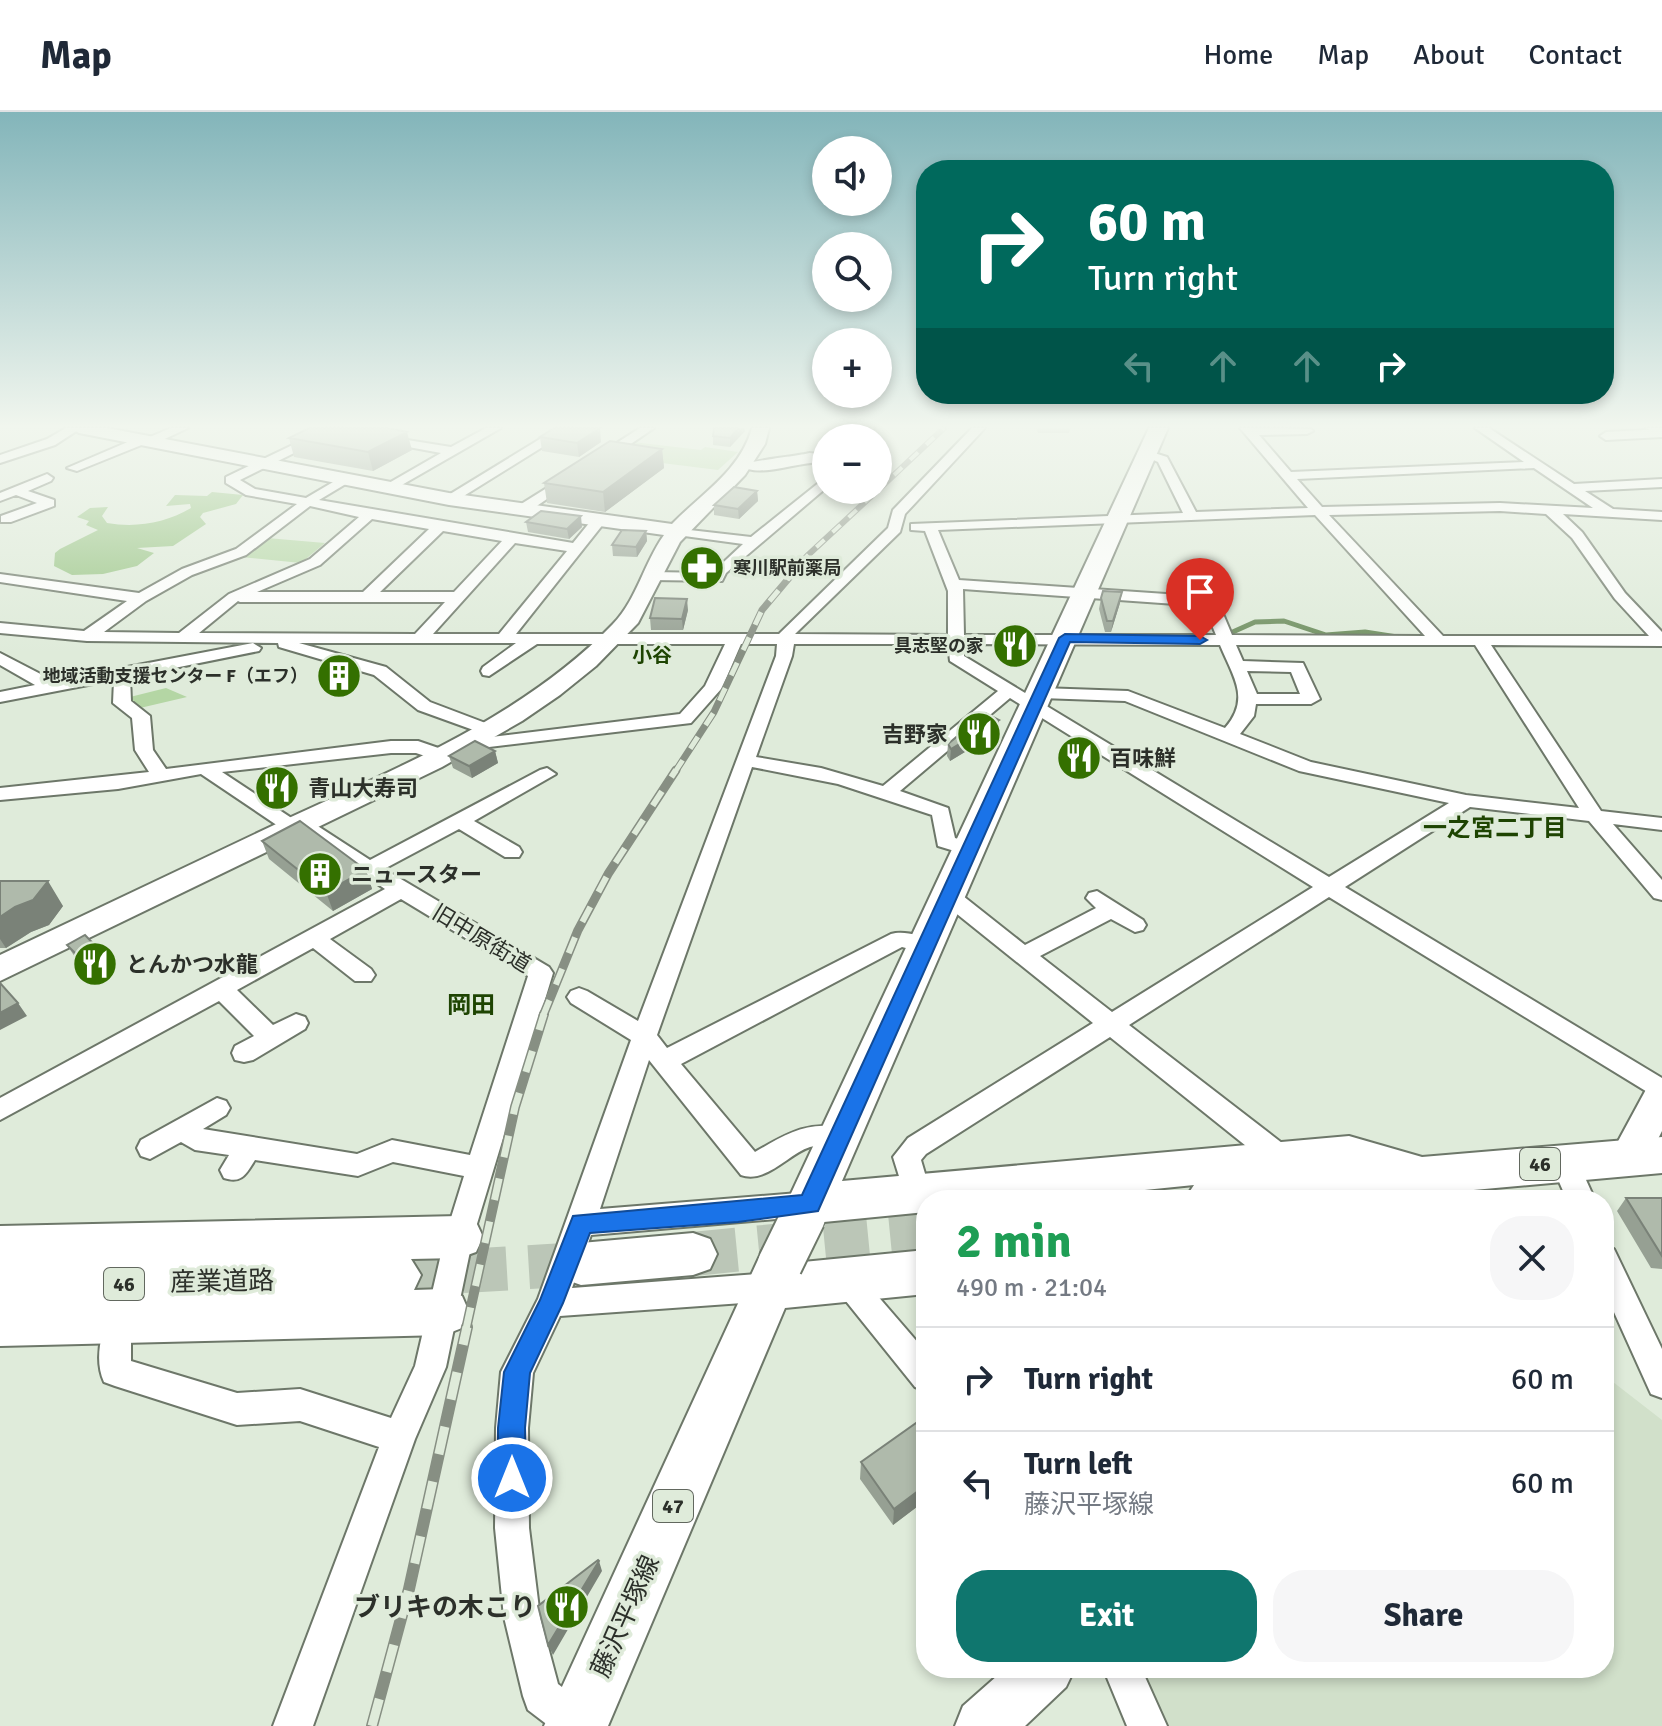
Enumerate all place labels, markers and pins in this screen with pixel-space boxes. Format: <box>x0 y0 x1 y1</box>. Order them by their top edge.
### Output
pharmacy icon: 寒川駅前薬局 <box>678 544 726 592</box>
place label: 寒川駅前薬局 <box>733 557 841 579</box>
pin <box>1166 558 1234 640</box>
restaurant icon: 具志堅の家 <box>991 622 1039 670</box>
place label: 具志堅の家 <box>894 635 984 657</box>
building icon: 地域活動支援センター F（エフ） <box>315 652 363 700</box>
place label: 地域活動支援センター F（エフ） <box>42 665 308 687</box>
restaurant icon: 吉野家 <box>955 710 1003 758</box>
place label: 吉野家 <box>882 721 948 748</box>
restaurant icon: 百味鮮 <box>1055 734 1103 782</box>
place label: 百味鮮 <box>1110 745 1176 772</box>
restaurant icon: 青山大寿司 <box>253 764 301 812</box>
place label: 青山大寿司 <box>308 775 418 802</box>
building icon: ニュースター <box>296 850 344 898</box>
place label: ニュースター <box>351 861 482 888</box>
restaurant icon: とんかつ水龍 <box>71 940 119 988</box>
place label: とんかつ水龍 <box>126 951 258 978</box>
restaurant icon: ブリキの木こり <box>543 1583 591 1631</box>
place label: ブリキの木こり <box>354 1592 536 1624</box>

